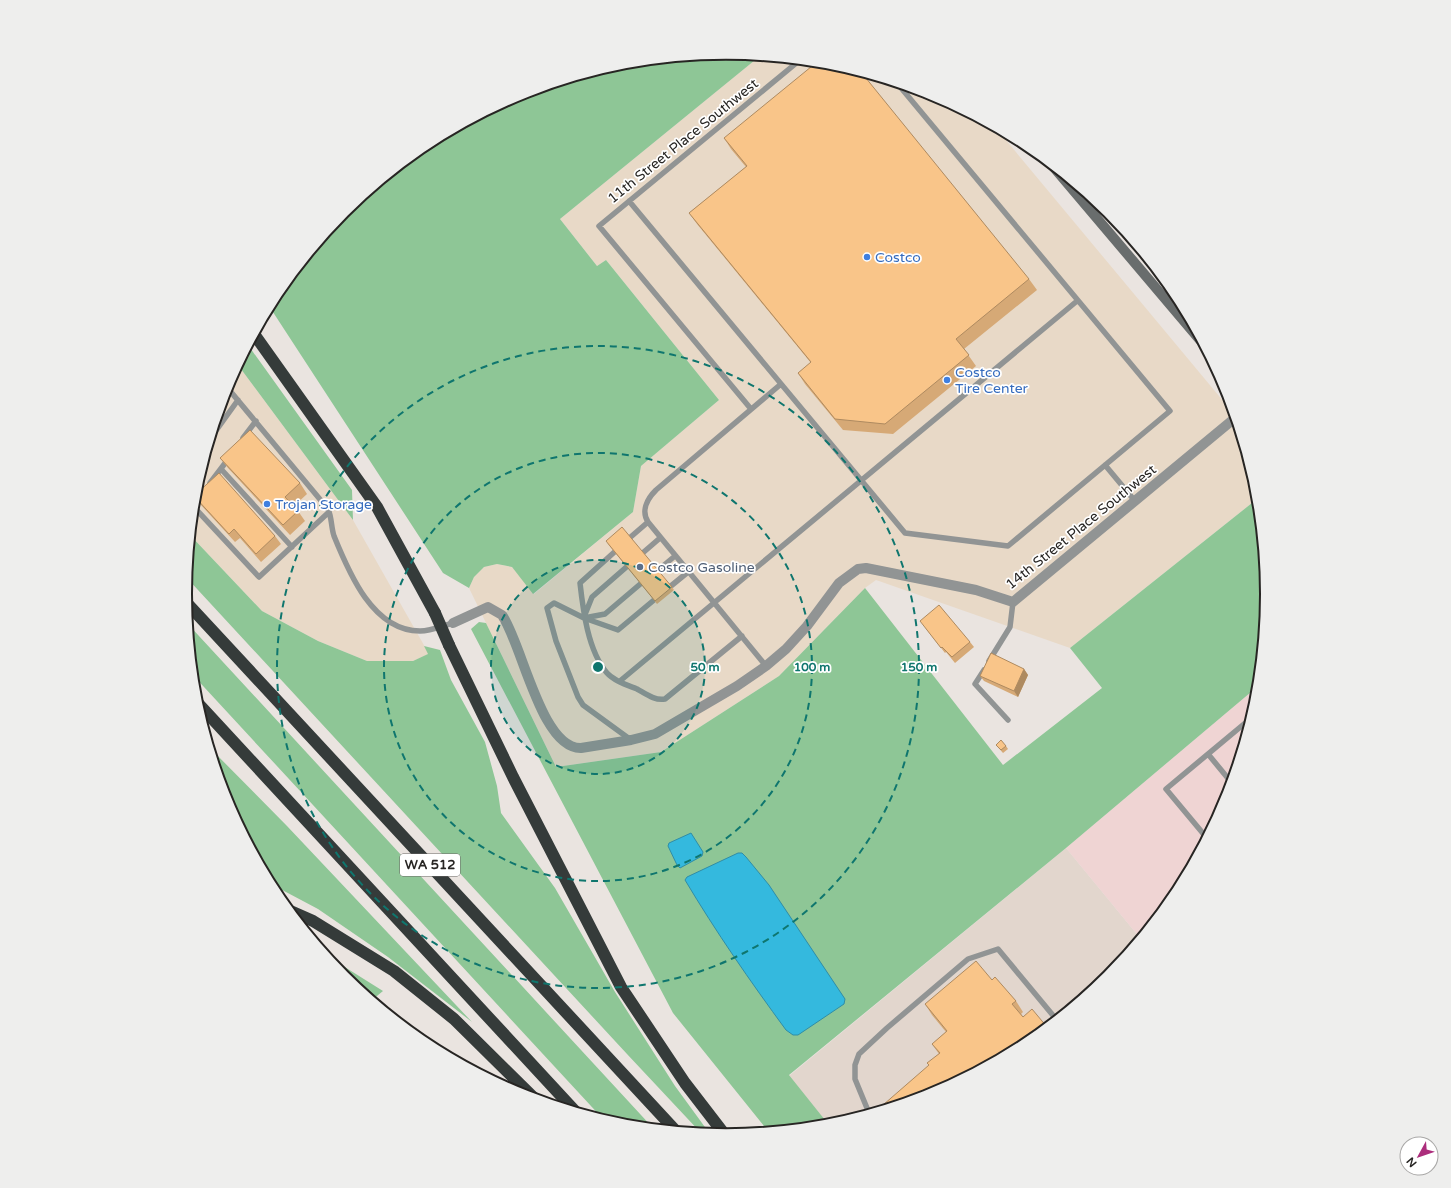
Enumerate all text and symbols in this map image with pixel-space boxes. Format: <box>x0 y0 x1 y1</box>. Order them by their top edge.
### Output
street label: 11th Street Place Southwest <box>604 75 762 207</box>
place label: Costco <box>875 249 921 266</box>
marker: Costco <box>862 252 872 262</box>
place label: Costco Tire Center <box>955 364 1029 397</box>
marker: Costco Tire Center <box>942 375 952 385</box>
street label: 14th Street Place Southwest <box>1002 461 1160 593</box>
place label: Trojan Storage <box>275 496 372 513</box>
marker: Trojan Storage <box>262 499 272 509</box>
place label: Costco Gasoline <box>648 559 755 576</box>
marker: Costco Gasoline <box>635 562 645 572</box>
centre of rings <box>591 660 605 674</box>
text: 50 m <box>690 660 720 674</box>
text: 100 m <box>794 660 830 674</box>
text: 150 m <box>901 660 937 674</box>
road number: WA 512 <box>400 854 460 876</box>
north arrow <box>1399 1136 1439 1176</box>
text: N <box>1404 1155 1420 1170</box>

